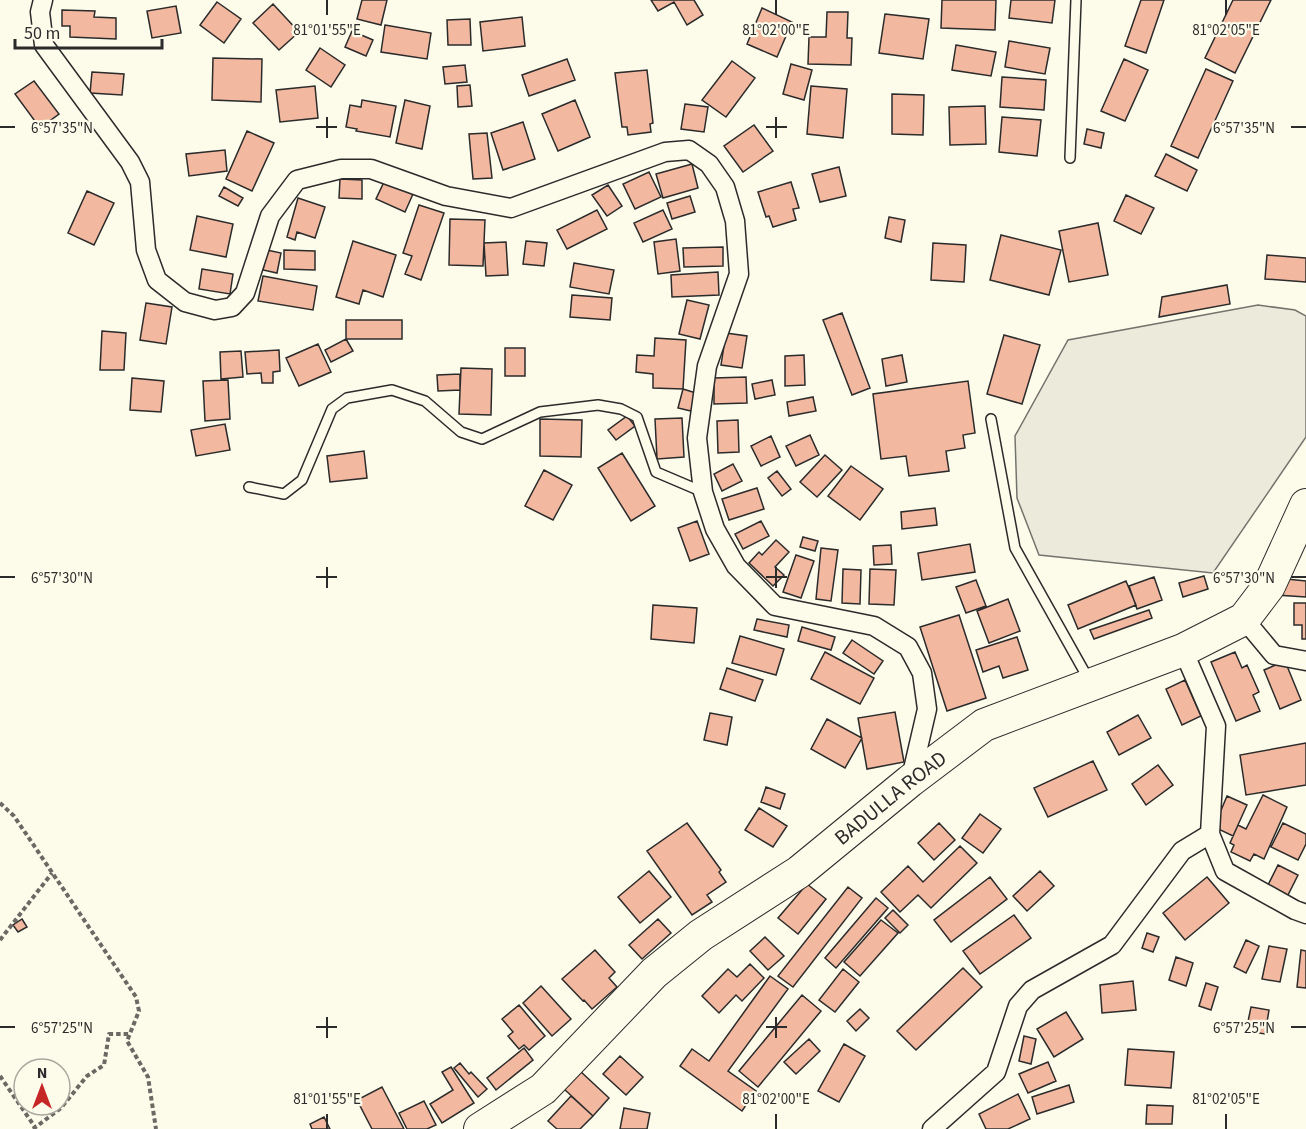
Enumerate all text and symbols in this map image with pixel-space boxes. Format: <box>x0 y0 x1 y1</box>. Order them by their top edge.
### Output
scale bar <box>15 12 162 50</box>
text: 81°01'55"E <box>293 20 361 41</box>
text: 81°02'00"E <box>742 20 810 41</box>
text: 81°02'05"E <box>1192 20 1260 41</box>
text: 50 m <box>24 21 60 46</box>
text: 6°57'35"N <box>31 118 93 139</box>
text: 6°57'35"N <box>1213 118 1275 139</box>
text: 6°57'30"N <box>31 568 93 589</box>
text: 6°57'30"N <box>1213 568 1275 589</box>
street label: BADULLA ROAD <box>828 743 953 852</box>
text: 6°57'25"N <box>31 1018 93 1039</box>
text: 6°57'25"N <box>1213 1018 1275 1039</box>
north arrow <box>12 1057 72 1117</box>
text: N <box>37 1062 47 1084</box>
text: 81°01'55"E <box>293 1089 361 1110</box>
text: 81°02'00"E <box>742 1089 810 1110</box>
text: 81°02'05"E <box>1192 1089 1260 1110</box>

